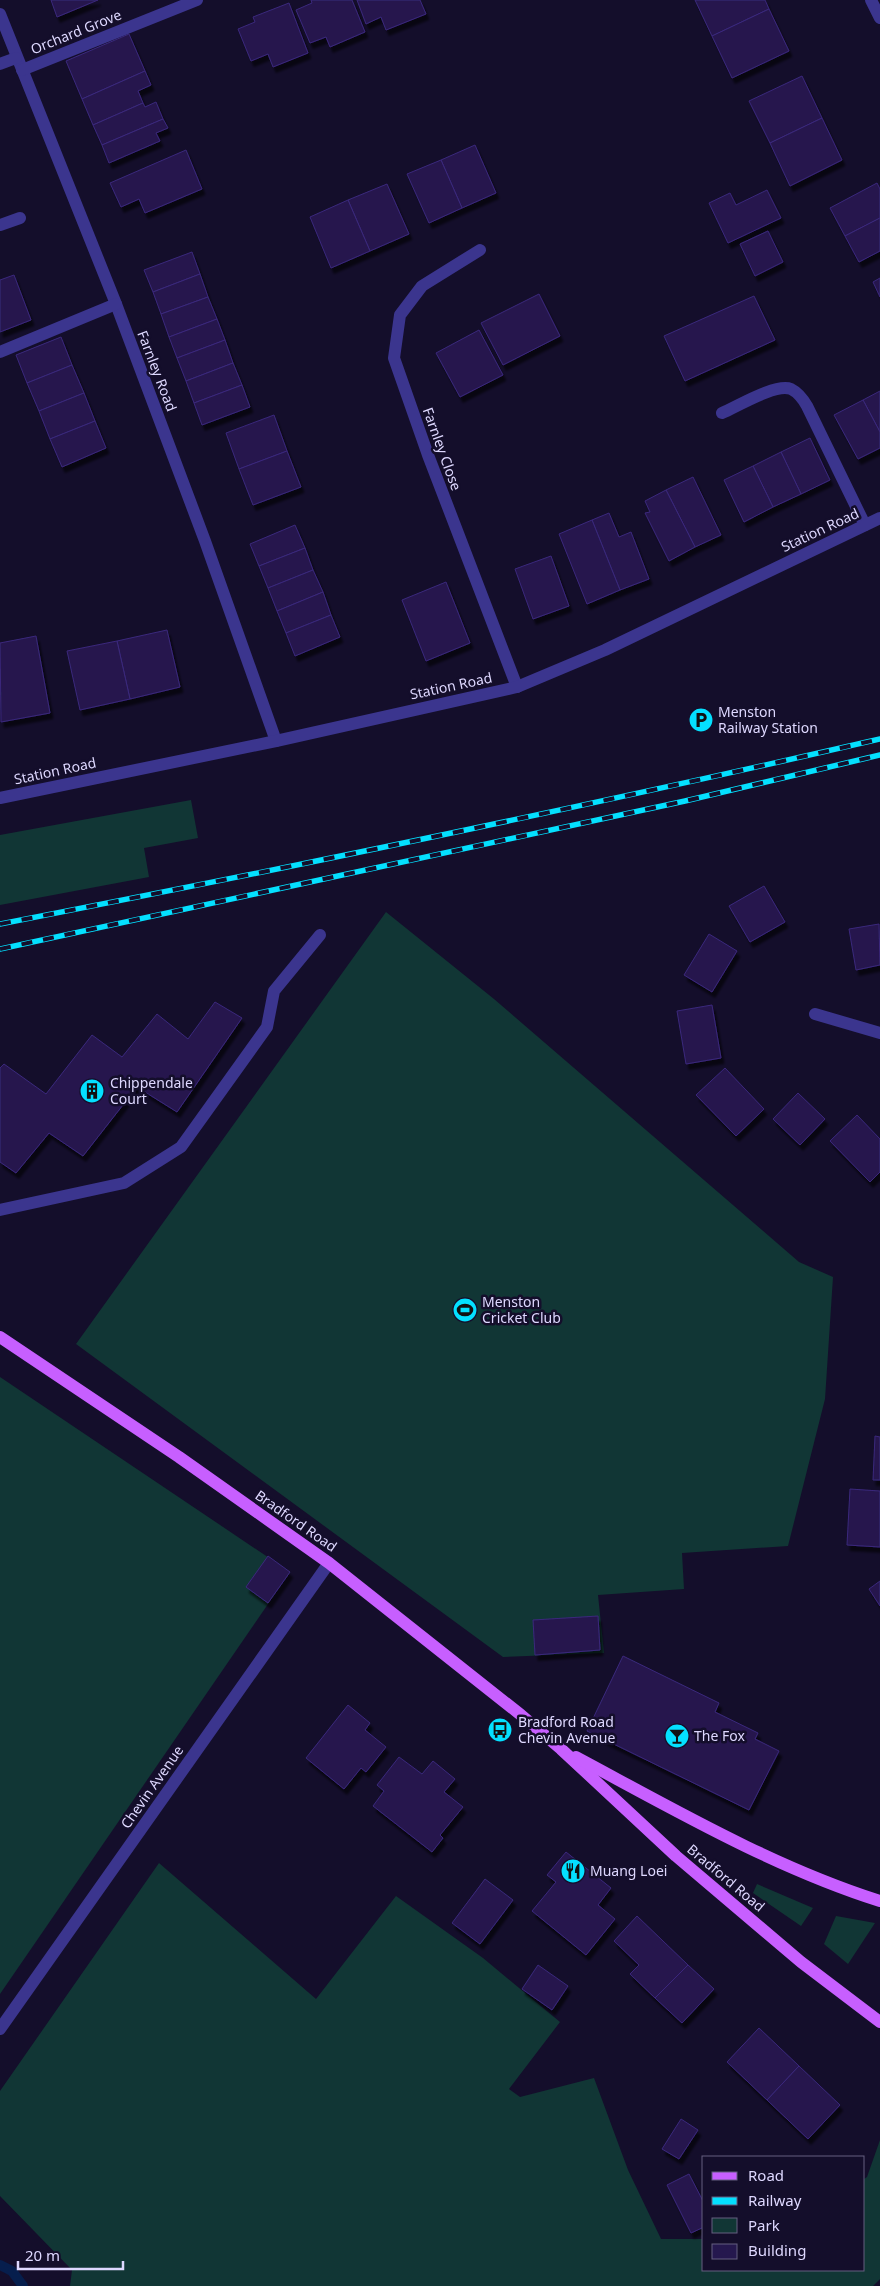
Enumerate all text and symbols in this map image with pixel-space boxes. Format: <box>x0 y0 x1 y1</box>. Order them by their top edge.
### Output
street label: Orchard Grove <box>28 5 124 58</box>
street label: Farnley Road <box>133 328 182 414</box>
street label: Farnley Close <box>419 405 466 493</box>
street label: Station Road <box>778 503 862 556</box>
street label: Station Road <box>408 668 494 704</box>
place label: Menston Railway Station <box>718 702 818 737</box>
parking icon: Menston Railway Station <box>688 707 714 733</box>
street label: Station Road <box>12 753 98 789</box>
place label: Chippendale Court <box>110 1073 193 1108</box>
building icon: Chippendale Court <box>79 1078 105 1104</box>
place label: Menston Cricket Club <box>482 1292 561 1327</box>
sports icon: Menston Cricket Club <box>452 1297 478 1323</box>
street label: Bradford Road <box>252 1485 341 1556</box>
place label: Bradford Road Chevin Avenue <box>518 1712 615 1747</box>
bus stop icon: Bradford Road Chevin Avenue <box>487 1717 513 1743</box>
bar icon: The Fox <box>664 1723 690 1749</box>
place label: The Fox <box>694 1726 745 1745</box>
street label: Chevin Avenue <box>116 1741 187 1832</box>
street label: Bradford Road <box>684 1840 769 1916</box>
restaurant icon: Muang Loei <box>560 1858 586 1884</box>
place label: Muang Loei <box>590 1861 667 1880</box>
legend <box>702 2156 865 2271</box>
text: Road <box>748 2165 784 2185</box>
text: Railway <box>748 2190 802 2210</box>
text: Park <box>748 2215 780 2235</box>
scale bar <box>18 2238 122 2270</box>
text: Building <box>748 2240 806 2260</box>
text: 20 m <box>25 2245 60 2265</box>

